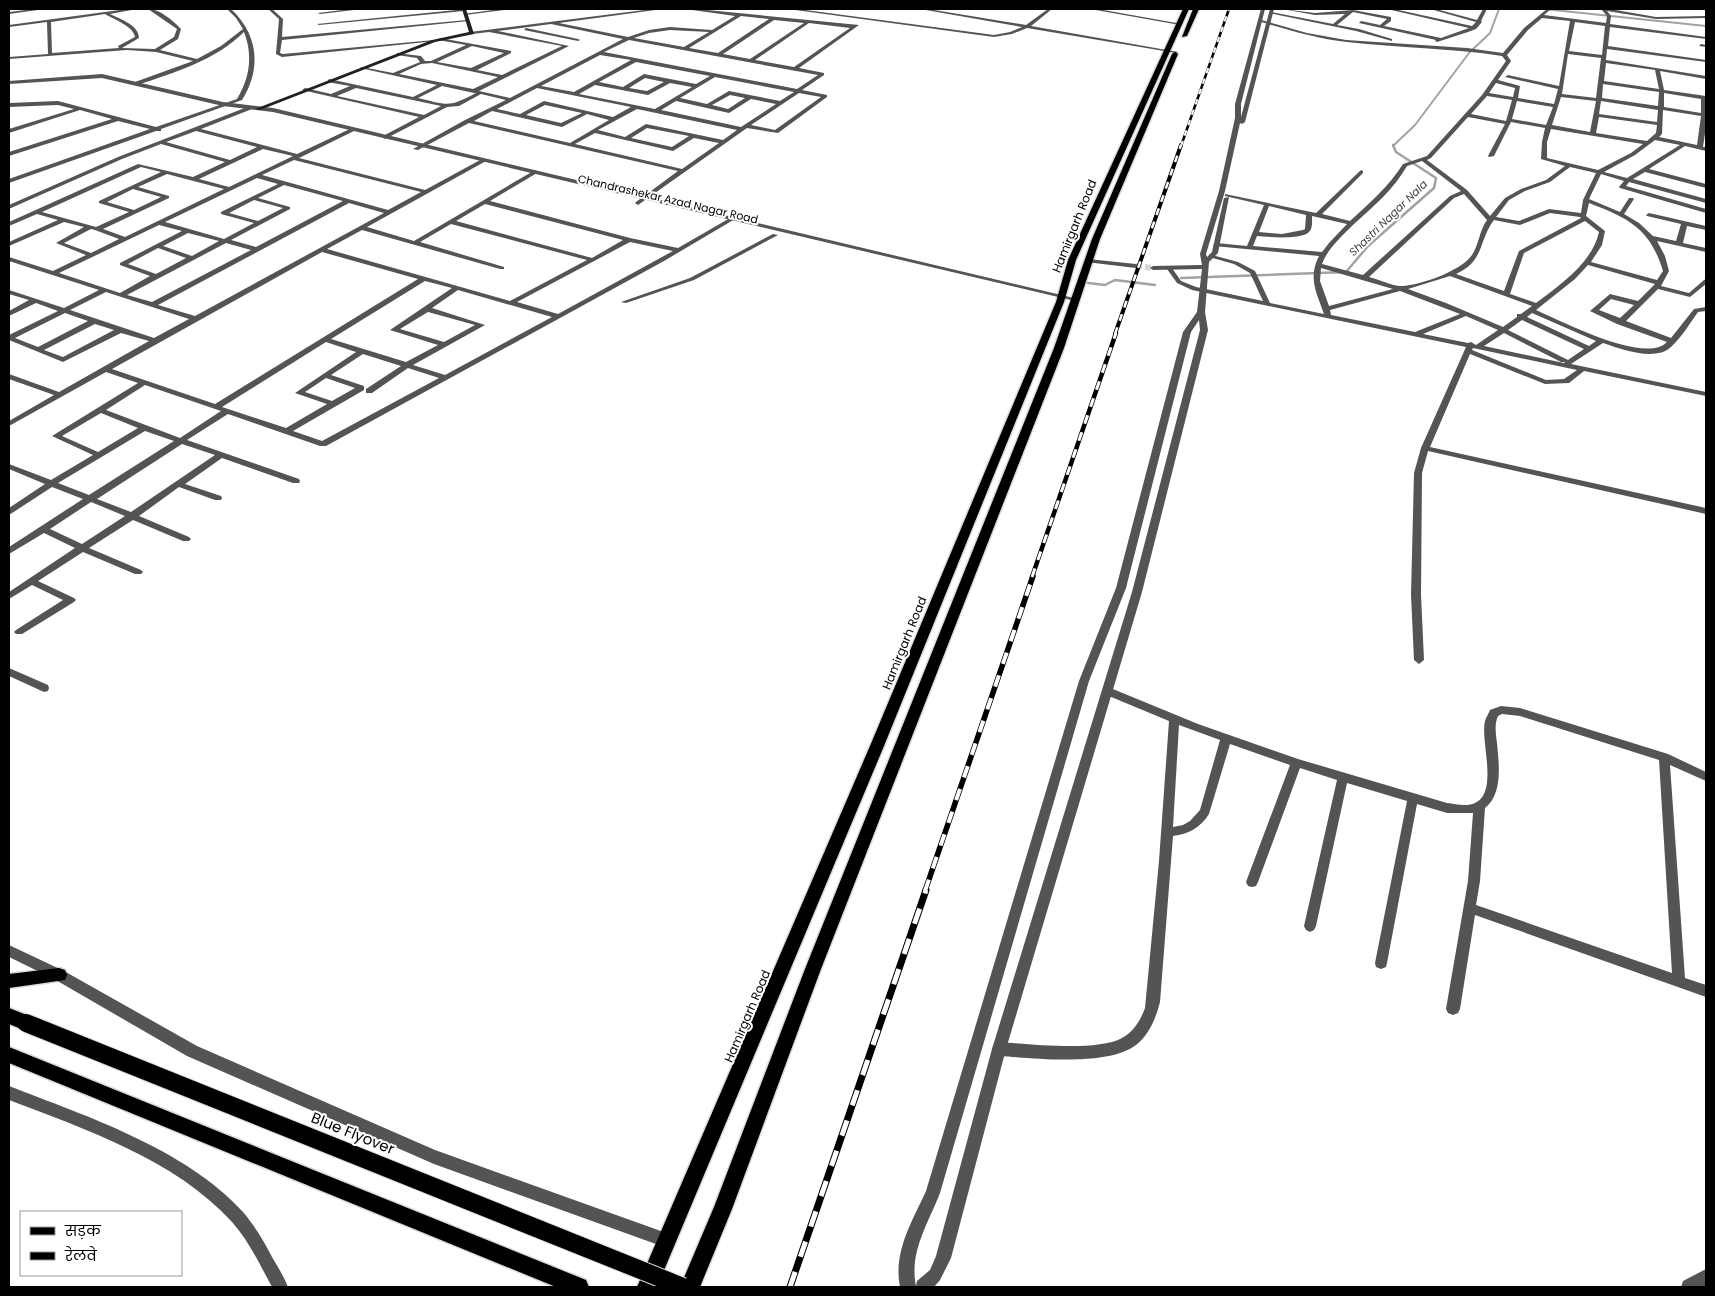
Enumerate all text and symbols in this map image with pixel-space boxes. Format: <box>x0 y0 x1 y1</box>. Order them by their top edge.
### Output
street label: Chandrashekar Azad Nagar Road <box>576 170 760 228</box>
water label: Shastri Nagar Nala <box>1345 176 1431 260</box>
street label: Hamirgarh Road <box>1048 177 1100 275</box>
street label: Hamirgarh Road <box>878 594 930 692</box>
street label: Hamirgarh Road <box>720 967 774 1065</box>
street label: Blue Flyover <box>308 1107 398 1159</box>
legend <box>20 1211 182 1276</box>
text: सड़क <box>64 1220 102 1241</box>
text: रेलवे <box>64 1245 98 1266</box>

